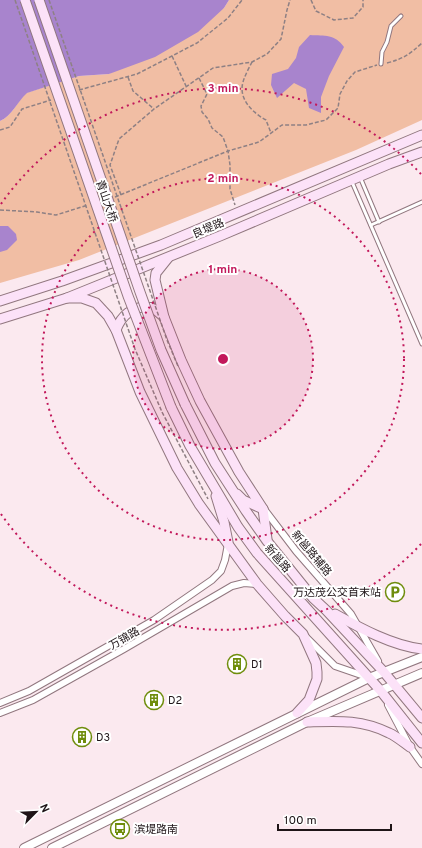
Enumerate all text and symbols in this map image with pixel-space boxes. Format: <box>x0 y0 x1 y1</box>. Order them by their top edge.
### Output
text: 3 min <box>207 81 239 97</box>
text: 2 min <box>207 171 239 187</box>
street label: 青山大桥 <box>92 178 120 224</box>
street label: 良堤路 <box>190 216 226 242</box>
text: 1 min <box>209 262 237 278</box>
centre of rings <box>216 352 230 366</box>
street label: 新邕路辅路 <box>288 528 334 579</box>
street label: 新邕路 <box>261 542 293 576</box>
parking icon: 万达茂公交首末站 <box>384 581 406 603</box>
place label: 万达茂公交首末站 <box>293 586 381 600</box>
street label: 万锦路 <box>107 625 142 653</box>
building icon: D1 <box>226 653 248 675</box>
place label: D1 <box>251 658 263 672</box>
building icon: D2 <box>143 689 165 711</box>
place label: D2 <box>168 694 182 708</box>
building icon: D3 <box>71 726 93 748</box>
place label: D3 <box>96 731 110 745</box>
north arrow <box>16 792 56 832</box>
text: N <box>36 802 52 815</box>
scale bar <box>278 806 391 832</box>
text: 100 m <box>284 813 317 829</box>
bus stop icon: 滨堤路南 <box>109 818 131 840</box>
place label: 滨堤路南 <box>134 823 178 837</box>

